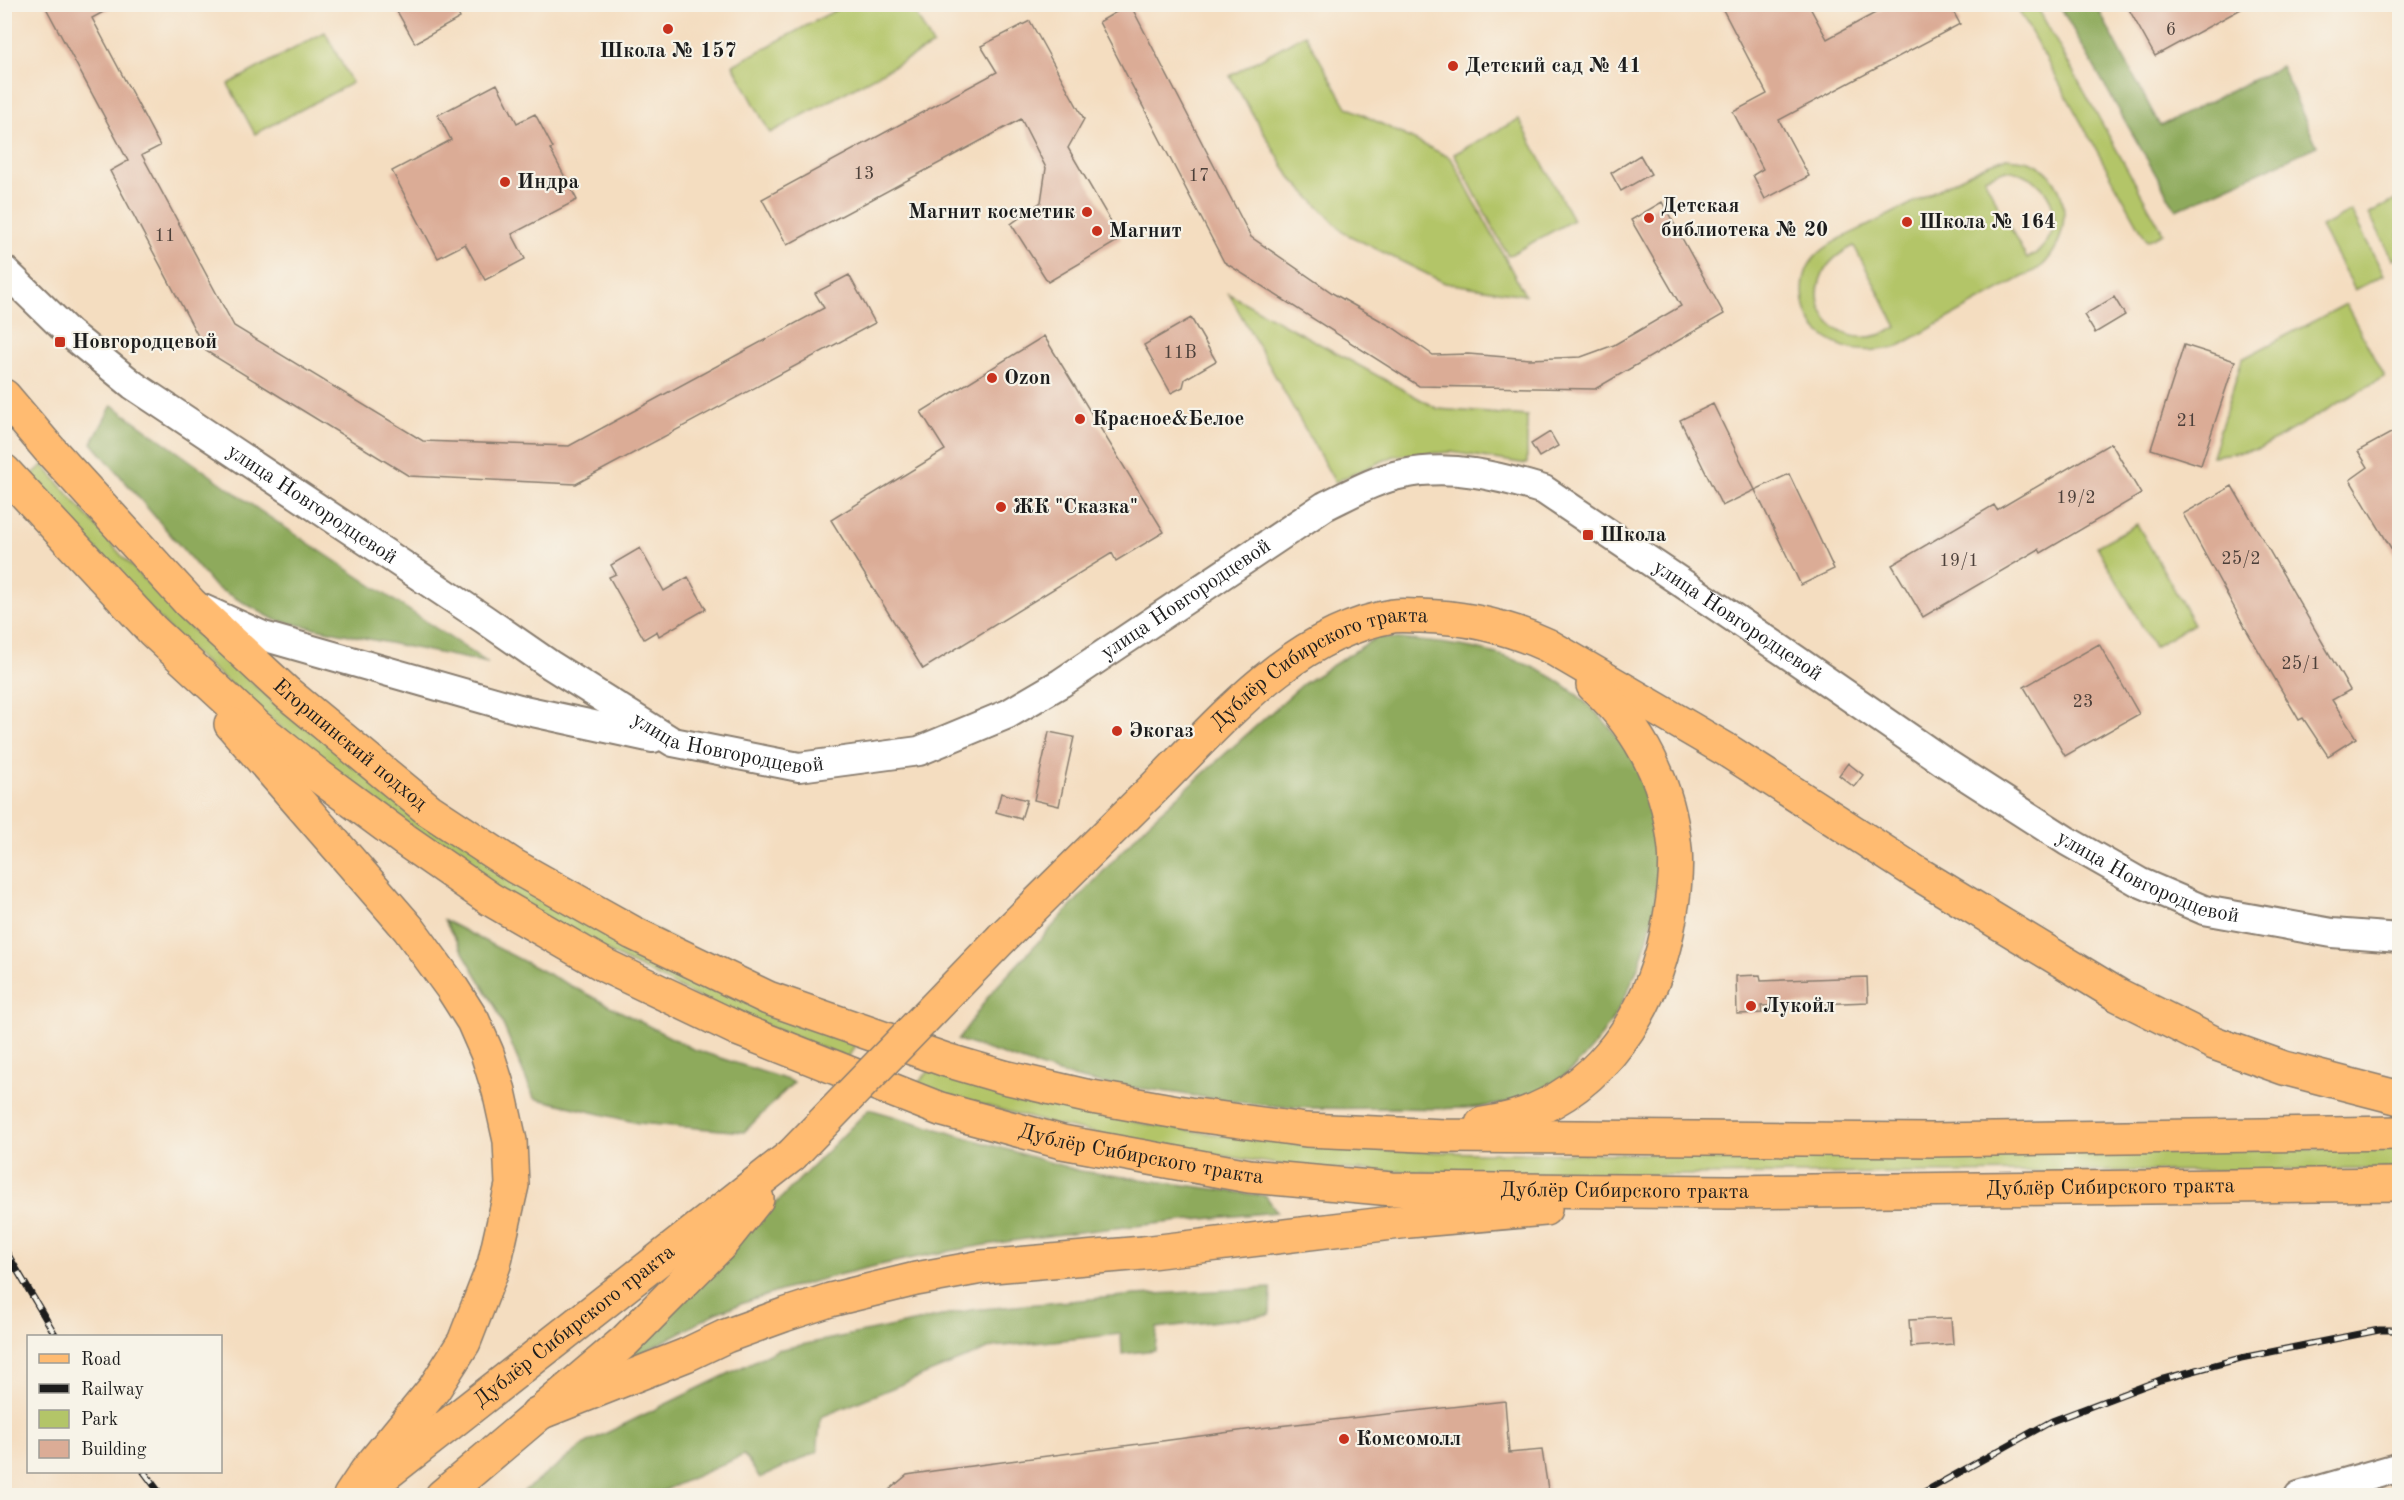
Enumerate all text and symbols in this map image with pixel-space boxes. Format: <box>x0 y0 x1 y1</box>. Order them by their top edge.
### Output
house number: 6 <box>2166 21 2176 39</box>
marker: Школа № 157 <box>661 22 675 36</box>
place label: Школа № 157 <box>599 41 737 62</box>
place label: Детский сад № 41 <box>1465 56 1641 77</box>
marker: Детский сад № 41 <box>1446 59 1460 73</box>
house number: 13 <box>854 165 874 183</box>
house number: 17 <box>1189 167 1209 185</box>
place label: Индра <box>517 172 579 193</box>
marker: Индра <box>498 175 512 189</box>
place label: Детская библиотека № 20 <box>1661 196 1828 241</box>
place label: Магнит косметик <box>908 202 1075 223</box>
marker: Магнит косметик <box>1080 205 1094 219</box>
marker: Детская библиотека № 20 <box>1642 211 1656 225</box>
place label: Школа № 164 <box>1919 212 2056 233</box>
marker: Школа № 164 <box>1900 215 1914 229</box>
place label: Магнит <box>1109 221 1182 242</box>
marker: Магнит <box>1090 224 1104 238</box>
house number: 11 <box>155 227 175 245</box>
place label: Новгородцевой <box>72 332 217 353</box>
marker: Новгородцевой <box>53 335 67 349</box>
house number: 11В <box>1163 344 1197 362</box>
place label: Ozon <box>1004 368 1051 389</box>
marker: Ozon <box>985 371 999 385</box>
place label: Красное&Белое <box>1092 409 1245 430</box>
marker: Красное&Белое <box>1073 412 1087 426</box>
house number: 21 <box>2177 412 2197 430</box>
street label: улица Новгородцевой <box>223 440 401 568</box>
house number: 19/2 <box>2056 489 2096 507</box>
place label: ЖК "Сказка" <box>1013 497 1138 518</box>
marker: ЖК "Сказка" <box>994 500 1008 514</box>
place label: Школа <box>1600 525 1667 546</box>
marker: Школа <box>1581 528 1595 542</box>
street label: улица Новгородцевой <box>1097 535 1274 663</box>
house number: 25/2 <box>2221 550 2261 568</box>
house number: 19/1 <box>1939 552 1979 570</box>
street label: улица Новгородцевой <box>1649 556 1826 685</box>
street label: Дублёр Сибирского тракта <box>1207 605 1428 734</box>
house number: 25/1 <box>2281 655 2321 673</box>
street label: Егоршинский подход <box>269 675 432 815</box>
house number: 23 <box>2073 693 2093 711</box>
street label: улица Новгородцевой <box>628 709 825 778</box>
place label: Экогаз <box>1129 721 1194 742</box>
marker: Экогаз <box>1110 724 1124 738</box>
street label: улица Новгородцевой <box>2053 827 2241 927</box>
place label: Лукойл <box>1763 996 1835 1017</box>
marker: Лукойл <box>1744 999 1758 1013</box>
street label: Дублёр Сибирского тракта <box>1017 1120 1264 1188</box>
street label: Дублёр Сибирского тракта <box>1986 1175 2235 1199</box>
street label: Дублёр Сибирского тракта <box>1500 1179 1749 1203</box>
street label: Дублёр Сибирского тракта <box>470 1241 679 1411</box>
legend <box>27 1335 222 1473</box>
text: Road <box>81 1351 121 1369</box>
text: Railway <box>81 1381 144 1399</box>
text: Park <box>81 1411 118 1429</box>
place label: Комсомолл <box>1356 1429 1461 1450</box>
marker: Комсомолл <box>1337 1432 1351 1446</box>
text: Building <box>81 1441 147 1459</box>

